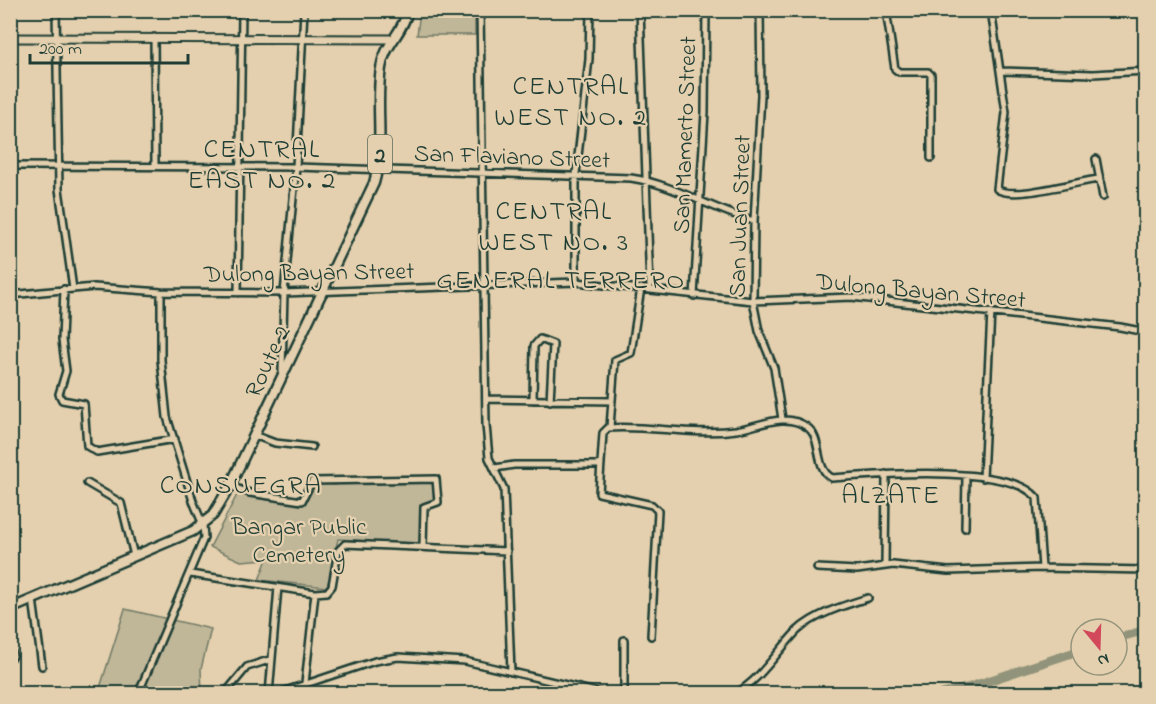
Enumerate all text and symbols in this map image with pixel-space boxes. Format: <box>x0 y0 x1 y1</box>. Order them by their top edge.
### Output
scale bar <box>30 27 188 65</box>
street label: San Mamerto Street <box>666 36 707 234</box>
text: 200 m <box>39 37 82 63</box>
district label: CENTRAL WEST NO. 2 <box>494 68 648 138</box>
district label: CENTRAL EAST NO. 2 <box>187 131 337 201</box>
street label: San Juan Street <box>721 134 762 298</box>
road number: 2 <box>368 135 392 173</box>
street label: San Flaviano Street <box>413 138 611 179</box>
district label: CENTRAL WEST NO. 3 <box>478 193 630 263</box>
street label: Dulong Bayan Street <box>203 255 414 295</box>
district label: GENERAL TERRERO <box>436 262 686 301</box>
street label: Dulong Bayan Street <box>813 266 1027 320</box>
street label: Route 2 <box>237 320 301 404</box>
district label: CONSUEGRA <box>160 467 322 506</box>
district label: ALZATE <box>841 477 941 516</box>
park label: Bangar Public Cemetery <box>230 511 367 575</box>
north arrow <box>1069 617 1129 677</box>
text: N <box>1094 646 1112 672</box>

